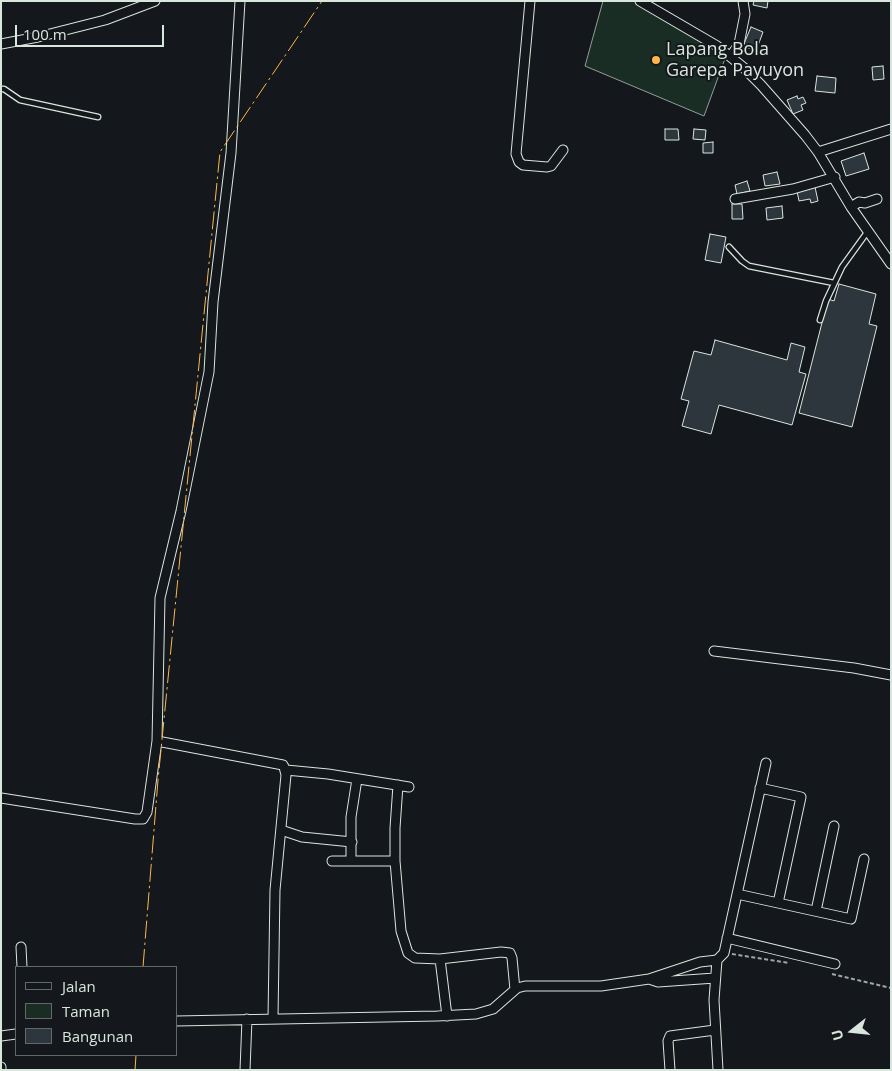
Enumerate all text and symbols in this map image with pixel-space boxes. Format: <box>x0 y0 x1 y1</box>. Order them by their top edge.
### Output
scale bar <box>18 15 166 47</box>
text: 100 m <box>23 24 67 44</box>
place label: Lapang Bola Garepa Payuyon <box>666 39 804 82</box>
marker: Lapang Bola Garepa Payuyon <box>650 54 662 66</box>
legend <box>15 966 178 1056</box>
text: Jalan <box>62 976 96 996</box>
text: Taman <box>62 1001 110 1021</box>
north arrow <box>827 1006 877 1056</box>
text: Bangunan <box>62 1026 133 1046</box>
text: U <box>827 1028 848 1043</box>

